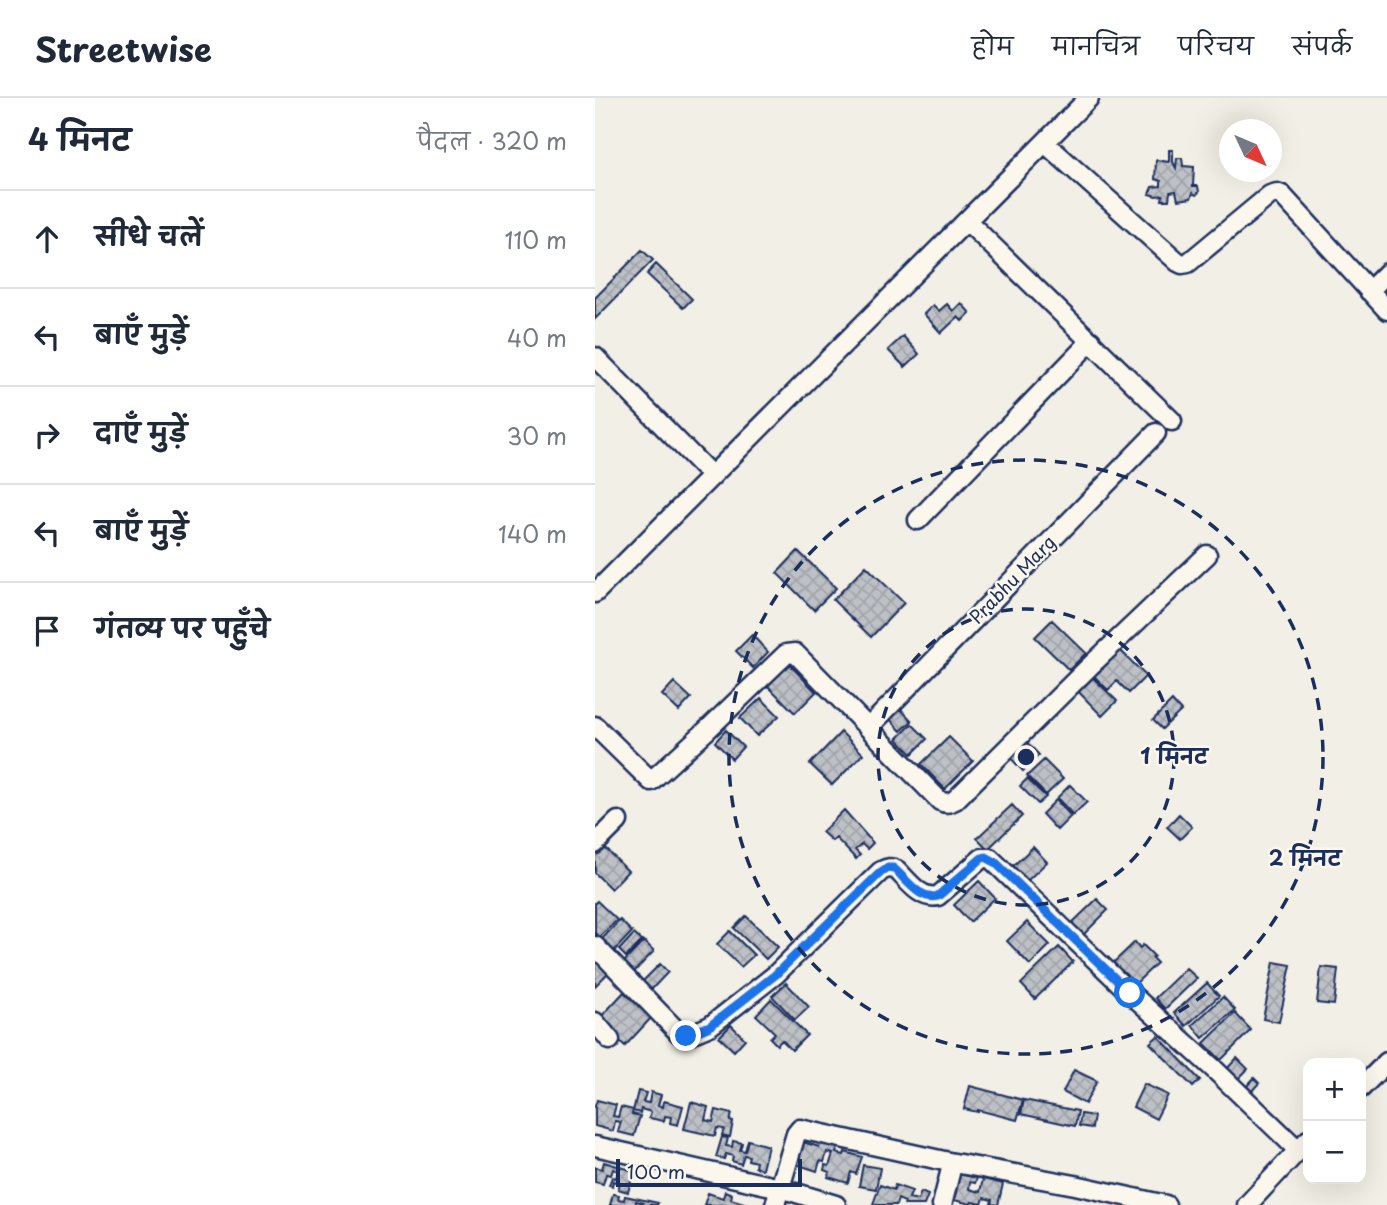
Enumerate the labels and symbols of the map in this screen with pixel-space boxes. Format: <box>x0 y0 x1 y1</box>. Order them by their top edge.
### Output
north arrow <box>1219 119 1282 182</box>
street label: Prabhu Marg <box>963 529 1061 629</box>
text: 1 मिनट <box>1140 739 1210 771</box>
centre of rings <box>1014 745 1038 769</box>
text: 2 मिनट <box>1269 841 1343 873</box>
route start <box>1114 977 1145 1008</box>
route end <box>670 1020 701 1051</box>
scale bar <box>616 1156 801 1188</box>

